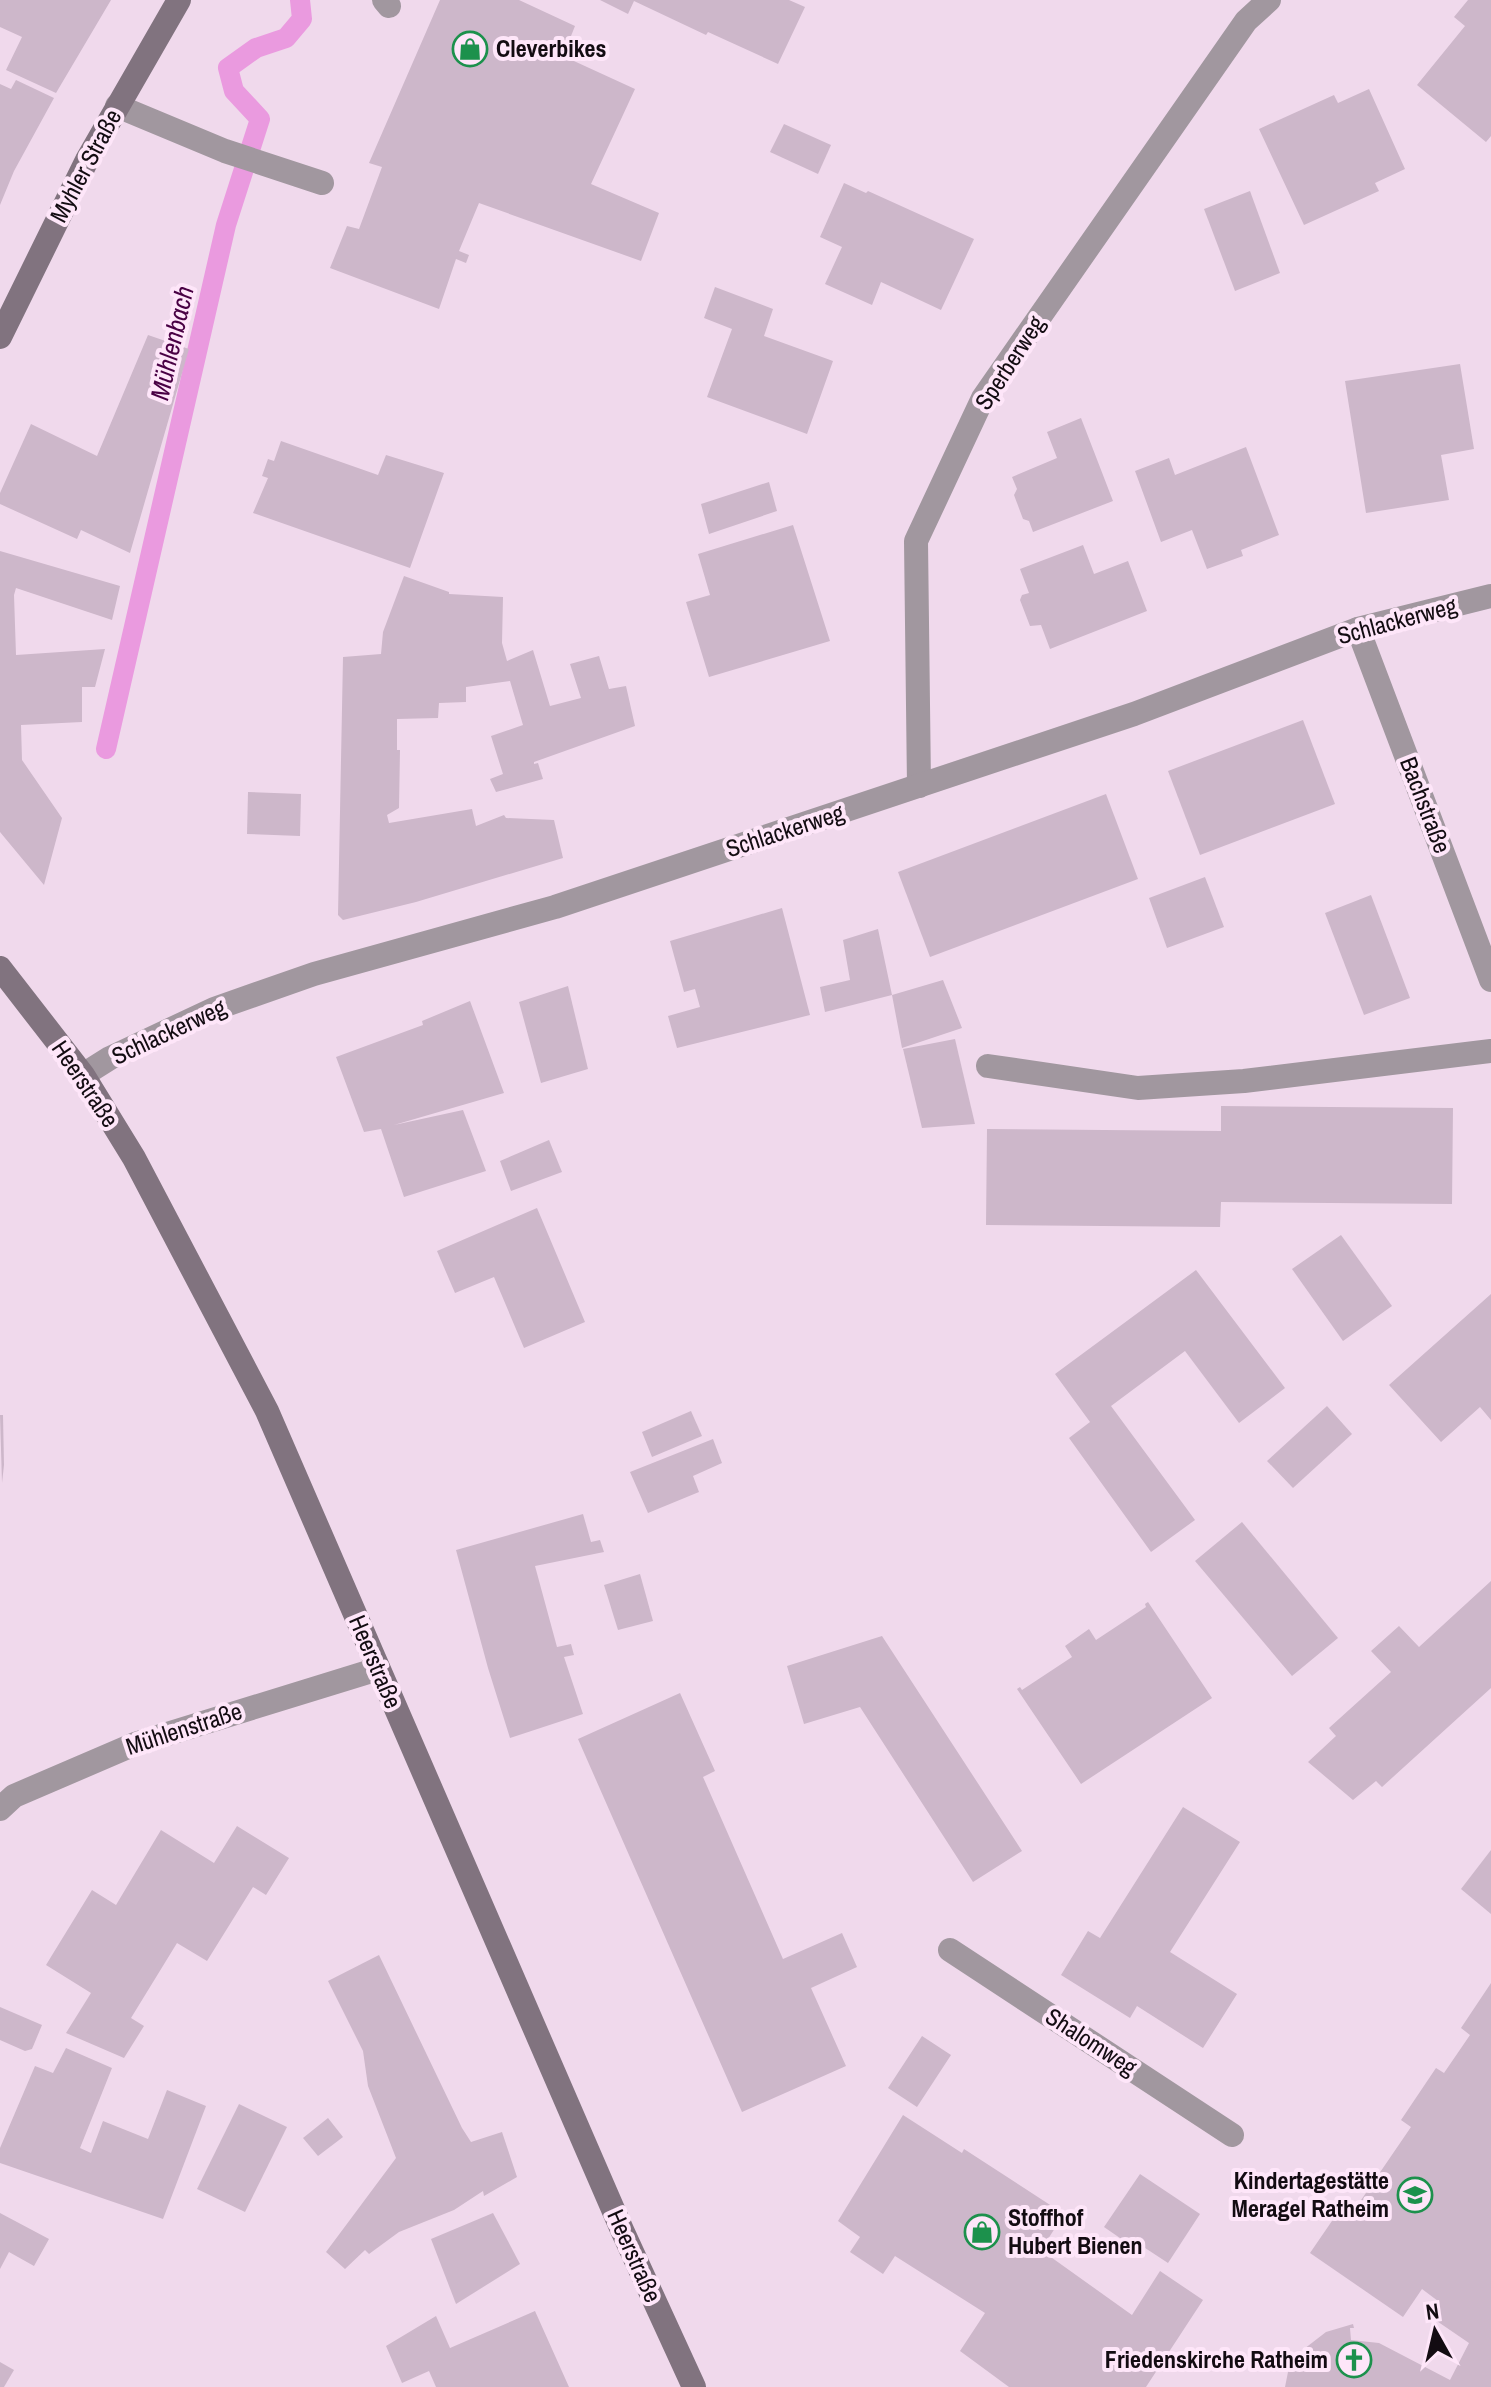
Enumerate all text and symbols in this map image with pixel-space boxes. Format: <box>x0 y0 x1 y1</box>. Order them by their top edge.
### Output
shop icon: Cleverbikes <box>451 30 489 68</box>
place label: Cleverbikes <box>496 32 607 64</box>
street label: Myhler Straße <box>42 103 128 228</box>
water label: Mühlenbach <box>141 282 202 403</box>
street label: Sperberweg <box>967 309 1052 416</box>
street label: Schlackerweg <box>1333 589 1460 651</box>
street label: Bachstraße <box>1393 752 1459 857</box>
street label: Schlackerweg <box>721 796 848 864</box>
street label: Schlackerweg <box>106 991 231 1071</box>
street label: Heerstraße <box>45 1034 127 1133</box>
street label: Heerstraße <box>342 1610 410 1713</box>
street label: Mühlenstraße <box>122 1694 246 1762</box>
street label: Shalomweg <box>1040 2000 1143 2083</box>
place label: Kindertagestätte Meragel Ratheim <box>1232 2164 1389 2224</box>
school or university icon: Kindertagestätte Meragel Ratheim <box>1396 2176 1434 2214</box>
place label: Stoffhof Hubert Bienen <box>1008 2201 1143 2261</box>
street label: Heerstraße <box>600 2204 670 2307</box>
shop icon: Stoffhof Hubert Bienen <box>963 2213 1001 2251</box>
north arrow <box>1395 2291 1475 2371</box>
text: N <box>1424 2295 1441 2327</box>
church icon: Friedenskirche Ratheim <box>1335 2341 1373 2379</box>
place label: Friedenskirche Ratheim <box>1105 2343 1328 2375</box>

